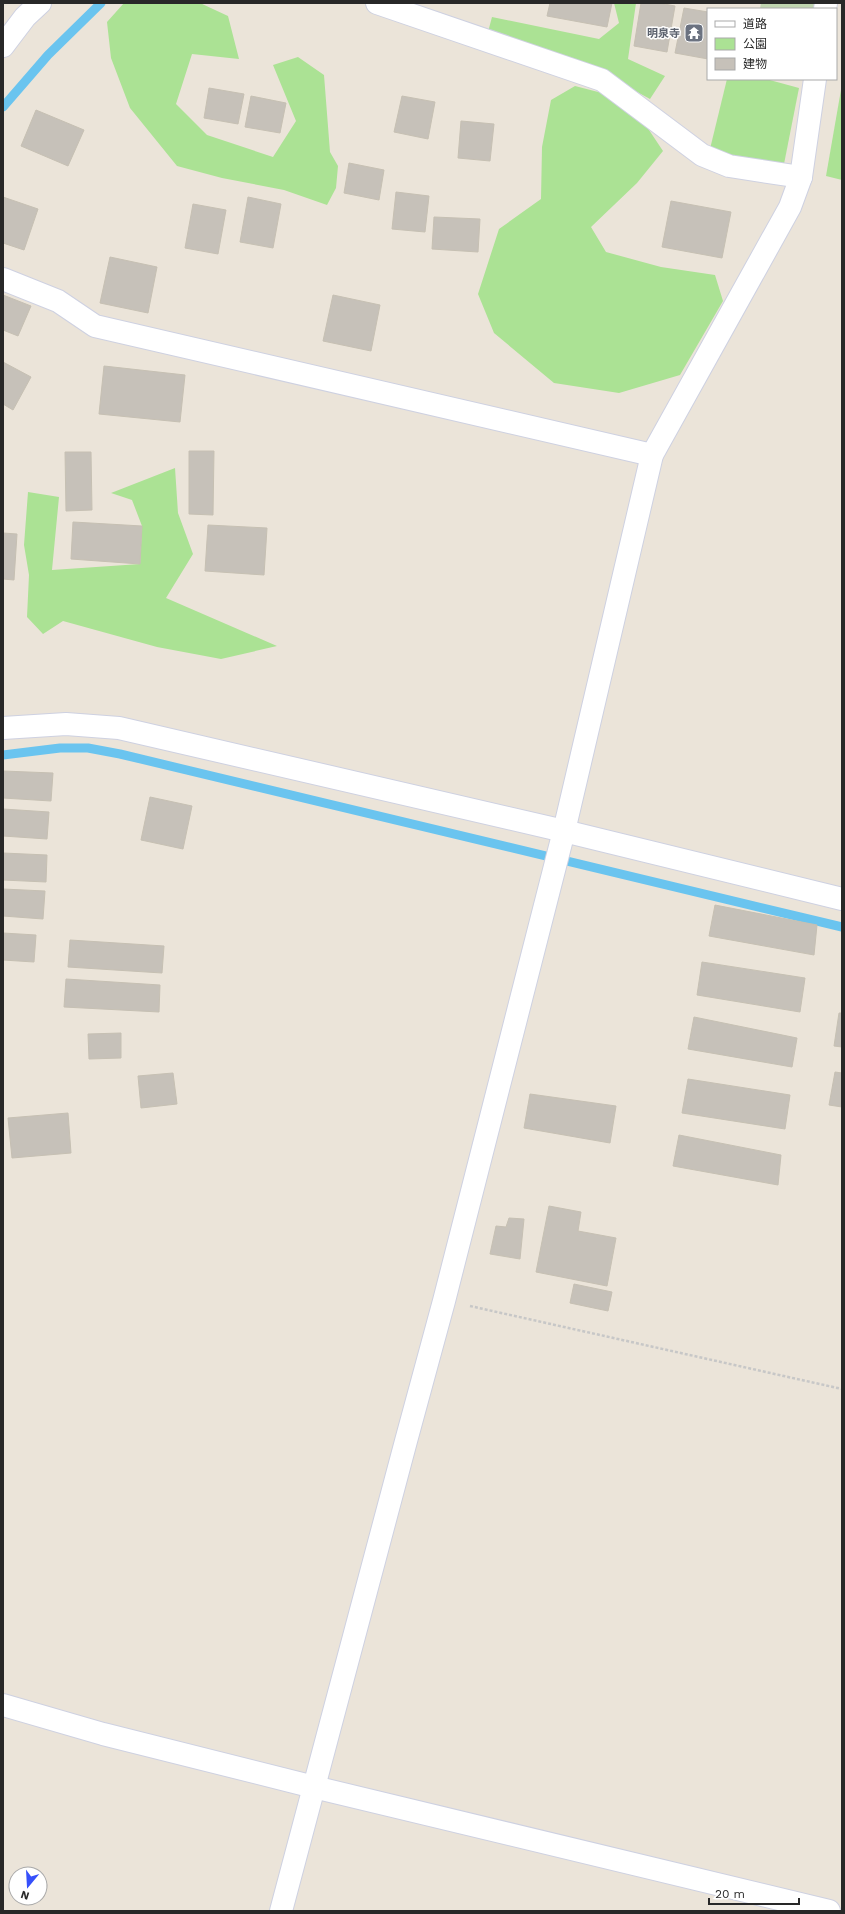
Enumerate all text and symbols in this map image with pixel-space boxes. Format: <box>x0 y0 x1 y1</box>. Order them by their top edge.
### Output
legend <box>707 8 837 80</box>
text: 道路 <box>743 17 767 31</box>
temple icon: 明泉寺 <box>683 22 705 44</box>
place label: 明泉寺 <box>647 27 680 40</box>
text: 公園 <box>743 37 767 51</box>
text: 建物 <box>743 57 767 71</box>
north arrow <box>8 1866 48 1906</box>
scale bar <box>709 1880 799 1906</box>
text: 20 m <box>715 1887 745 1901</box>
text: N <box>19 1888 31 1902</box>

